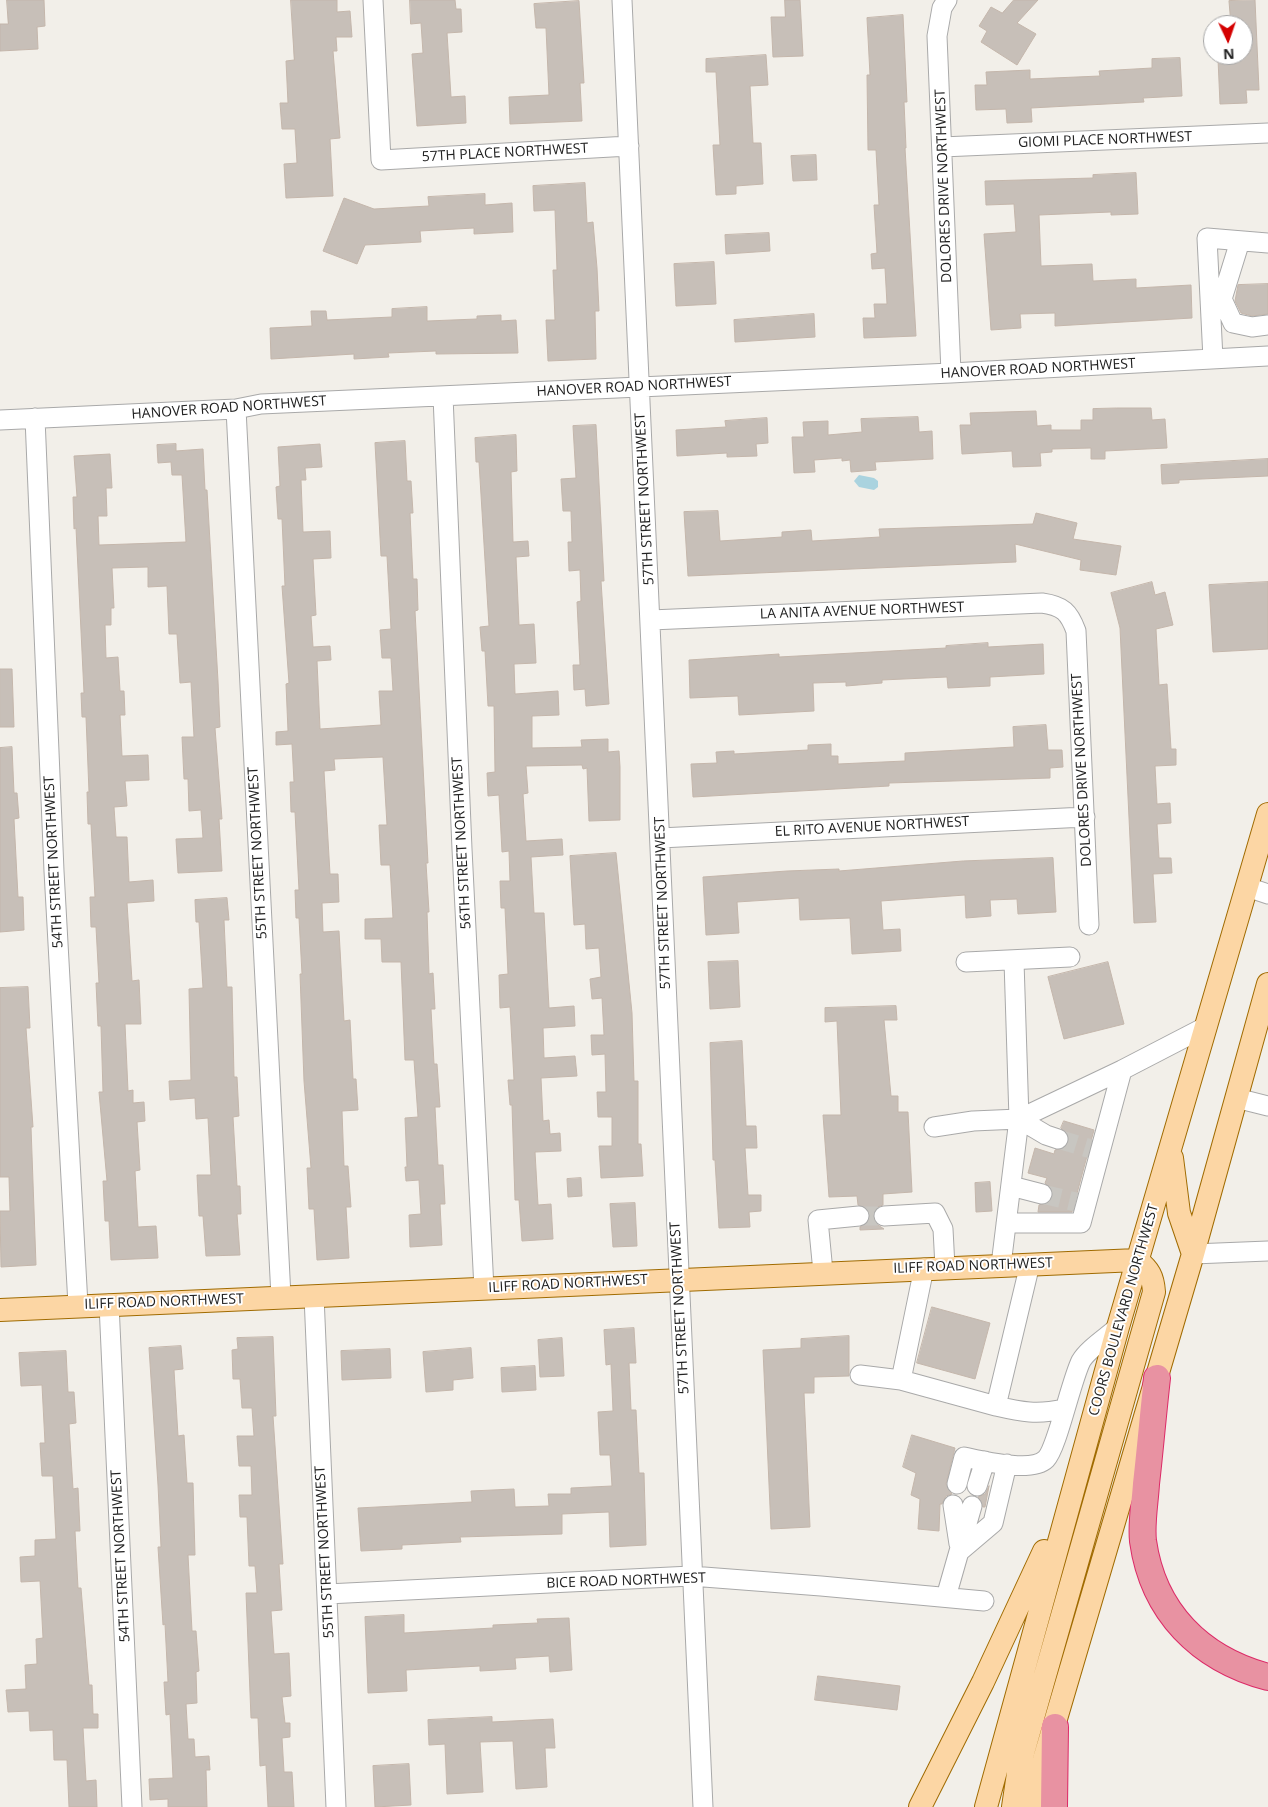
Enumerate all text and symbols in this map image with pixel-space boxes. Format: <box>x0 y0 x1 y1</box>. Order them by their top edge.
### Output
north arrow <box>1203 15 1253 65</box>
text: N <box>1223 45 1235 64</box>
street label: DOLORES DRIVE NORTHWEST <box>932 89 956 283</box>
street label: GIOMI PLACE NORTHWEST <box>1018 129 1192 151</box>
street label: 57TH PLACE NORTHWEST <box>421 140 589 166</box>
street label: HANOVER ROAD NORTHWEST <box>940 355 1136 383</box>
street label: HANOVER ROAD NORTHWEST <box>536 373 732 401</box>
street label: HANOVER ROAD NORTHWEST <box>131 393 327 423</box>
street label: 57TH STREET NORTHWEST <box>632 412 658 586</box>
street label: LA ANITA AVENUE NORTHWEST <box>759 599 965 623</box>
street label: DOLORES DRIVE NORTHWEST <box>1069 673 1095 867</box>
street label: 56TH STREET NORTHWEST <box>449 756 475 930</box>
street label: 55TH STREET NORTHWEST <box>245 766 271 940</box>
street label: 54TH STREET NORTHWEST <box>41 775 67 949</box>
street label: EL RITO AVENUE NORTHWEST <box>774 814 970 840</box>
street label: 57TH STREET NORTHWEST <box>652 816 674 990</box>
street label: COORS BOULEVARD NORTHWEST <box>1086 1202 1162 1418</box>
street label: 57TH STREET NORTHWEST <box>667 1221 693 1395</box>
street label: ILIFF ROAD NORTHWEST <box>893 1255 1053 1277</box>
street label: ILIFF ROAD NORTHWEST <box>488 1271 648 1297</box>
street label: ILIFF ROAD NORTHWEST <box>84 1291 244 1313</box>
street label: 55TH STREET NORTHWEST <box>312 1465 338 1639</box>
street label: 54TH STREET NORTHWEST <box>108 1469 134 1643</box>
street label: BICE ROAD NORTHWEST <box>546 1570 706 1592</box>

